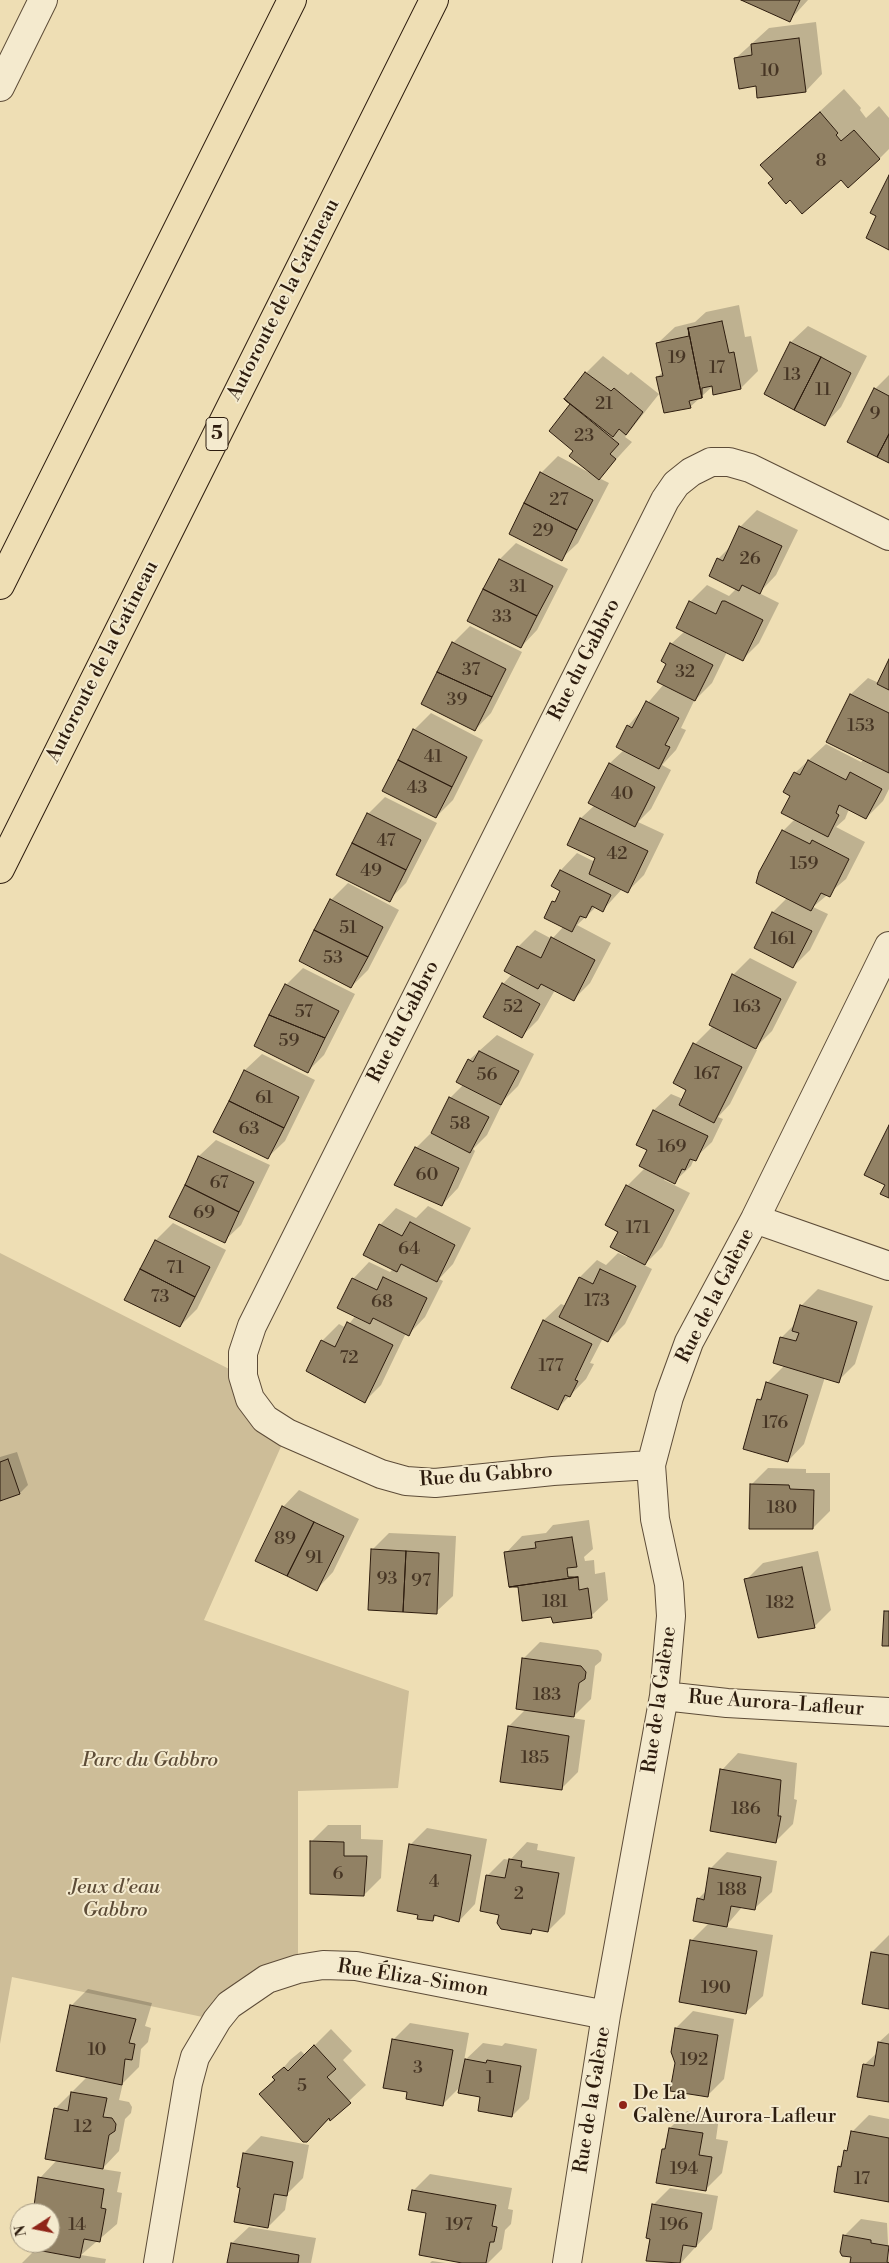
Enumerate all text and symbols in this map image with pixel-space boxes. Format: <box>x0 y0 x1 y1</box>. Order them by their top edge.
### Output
house number: 10 <box>760 61 780 83</box>
house number: 8 <box>815 151 827 173</box>
street label: Autoroute de la Gatineau <box>223 195 345 405</box>
house number: 19 <box>668 348 686 370</box>
house number: 17 <box>709 358 725 380</box>
house number: 13 <box>783 365 801 387</box>
house number: 11 <box>815 380 831 402</box>
house number: 21 <box>595 394 613 416</box>
house number: 9 <box>870 404 880 426</box>
road number: 5 <box>206 418 228 450</box>
house number: 23 <box>574 426 594 448</box>
house number: 27 <box>549 490 569 512</box>
house number: 29 <box>532 521 554 543</box>
house number: 26 <box>739 549 761 571</box>
street label: Autoroute de la Gatineau <box>42 557 164 767</box>
house number: 31 <box>509 577 527 599</box>
street label: Rue du Gabbro <box>544 595 626 725</box>
house number: 33 <box>492 607 512 629</box>
house number: 37 <box>462 660 480 682</box>
house number: 32 <box>675 662 695 684</box>
house number: 39 <box>447 690 467 712</box>
house number: 153 <box>847 716 875 738</box>
house number: 41 <box>424 747 442 769</box>
house number: 43 <box>407 778 427 800</box>
house number: 40 <box>611 784 633 806</box>
house number: 47 <box>376 831 396 853</box>
house number: 42 <box>607 844 627 866</box>
house number: 159 <box>790 854 818 876</box>
house number: 49 <box>360 861 382 883</box>
house number: 51 <box>339 918 357 940</box>
house number: 161 <box>770 929 796 951</box>
house number: 53 <box>323 948 343 970</box>
street label: Rue du Gabbro <box>363 957 445 1087</box>
house number: 52 <box>503 997 523 1019</box>
house number: 163 <box>733 997 761 1019</box>
house number: 57 <box>295 1002 313 1024</box>
house number: 59 <box>279 1031 299 1053</box>
house number: 167 <box>694 1064 720 1086</box>
house number: 56 <box>477 1065 497 1087</box>
house number: 61 <box>255 1088 273 1110</box>
house number: 58 <box>450 1114 470 1136</box>
house number: 63 <box>239 1119 259 1141</box>
house number: 169 <box>658 1137 686 1159</box>
house number: 60 <box>416 1165 438 1187</box>
house number: 67 <box>209 1173 229 1195</box>
house number: 69 <box>193 1203 215 1225</box>
house number: 171 <box>626 1218 650 1240</box>
street label: Rue de la Galène <box>672 1225 760 1367</box>
house number: 64 <box>398 1239 420 1261</box>
house number: 71 <box>166 1258 184 1280</box>
house number: 73 <box>151 1287 169 1309</box>
house number: 173 <box>584 1291 610 1313</box>
house number: 68 <box>371 1292 393 1314</box>
house number: 72 <box>339 1348 359 1370</box>
house number: 177 <box>539 1356 563 1378</box>
house number: 176 <box>762 1413 788 1435</box>
street label: Rue du Gabbro <box>419 1459 553 1493</box>
house number: 180 <box>767 1498 797 1520</box>
house number: 89 <box>274 1529 296 1551</box>
house number: 91 <box>305 1548 323 1570</box>
house number: 93 <box>377 1569 397 1591</box>
house number: 97 <box>411 1571 431 1593</box>
house number: 181 <box>542 1592 568 1614</box>
house number: 182 <box>766 1593 794 1615</box>
street label: Rue de la Galène <box>638 1625 682 1775</box>
house number: 183 <box>533 1685 561 1707</box>
street label: Rue Aurora-Lafleur <box>687 1686 865 1722</box>
house number: 185 <box>521 1748 549 1770</box>
park label: Parc du Gabbro <box>82 1749 218 1773</box>
house number: 186 <box>731 1799 761 1821</box>
house number: 6 <box>333 1864 343 1886</box>
house number: 4 <box>429 1872 439 1894</box>
park label: Jeux d'eau Gabbro <box>70 1876 160 1923</box>
house number: 188 <box>717 1880 747 1902</box>
house number: 2 <box>514 1884 524 1906</box>
street label: Rue Éliza-Simon <box>336 1955 490 2003</box>
house number: 190 <box>701 1978 731 2000</box>
street label: Rue de la Galène <box>570 2025 616 2175</box>
house number: 10 <box>87 2040 107 2062</box>
house number: 192 <box>680 2050 708 2072</box>
house number: 3 <box>413 2058 423 2080</box>
house number: 1 <box>486 2068 494 2090</box>
house number: 5 <box>297 2076 307 2098</box>
place label: De La Galène/Aurora-Lafleur <box>633 2082 836 2129</box>
marker: De La Galène/Aurora-Lafleur <box>617 2099 629 2111</box>
house number: 12 <box>74 2117 92 2139</box>
house number: 194 <box>670 2159 698 2181</box>
house number: 17 <box>854 2169 870 2191</box>
north arrow <box>10 2203 60 2253</box>
house number: 14 <box>68 2215 86 2237</box>
house number: 197 <box>445 2215 473 2237</box>
house number: 196 <box>660 2215 688 2237</box>
text: N <box>11 2224 31 2238</box>

